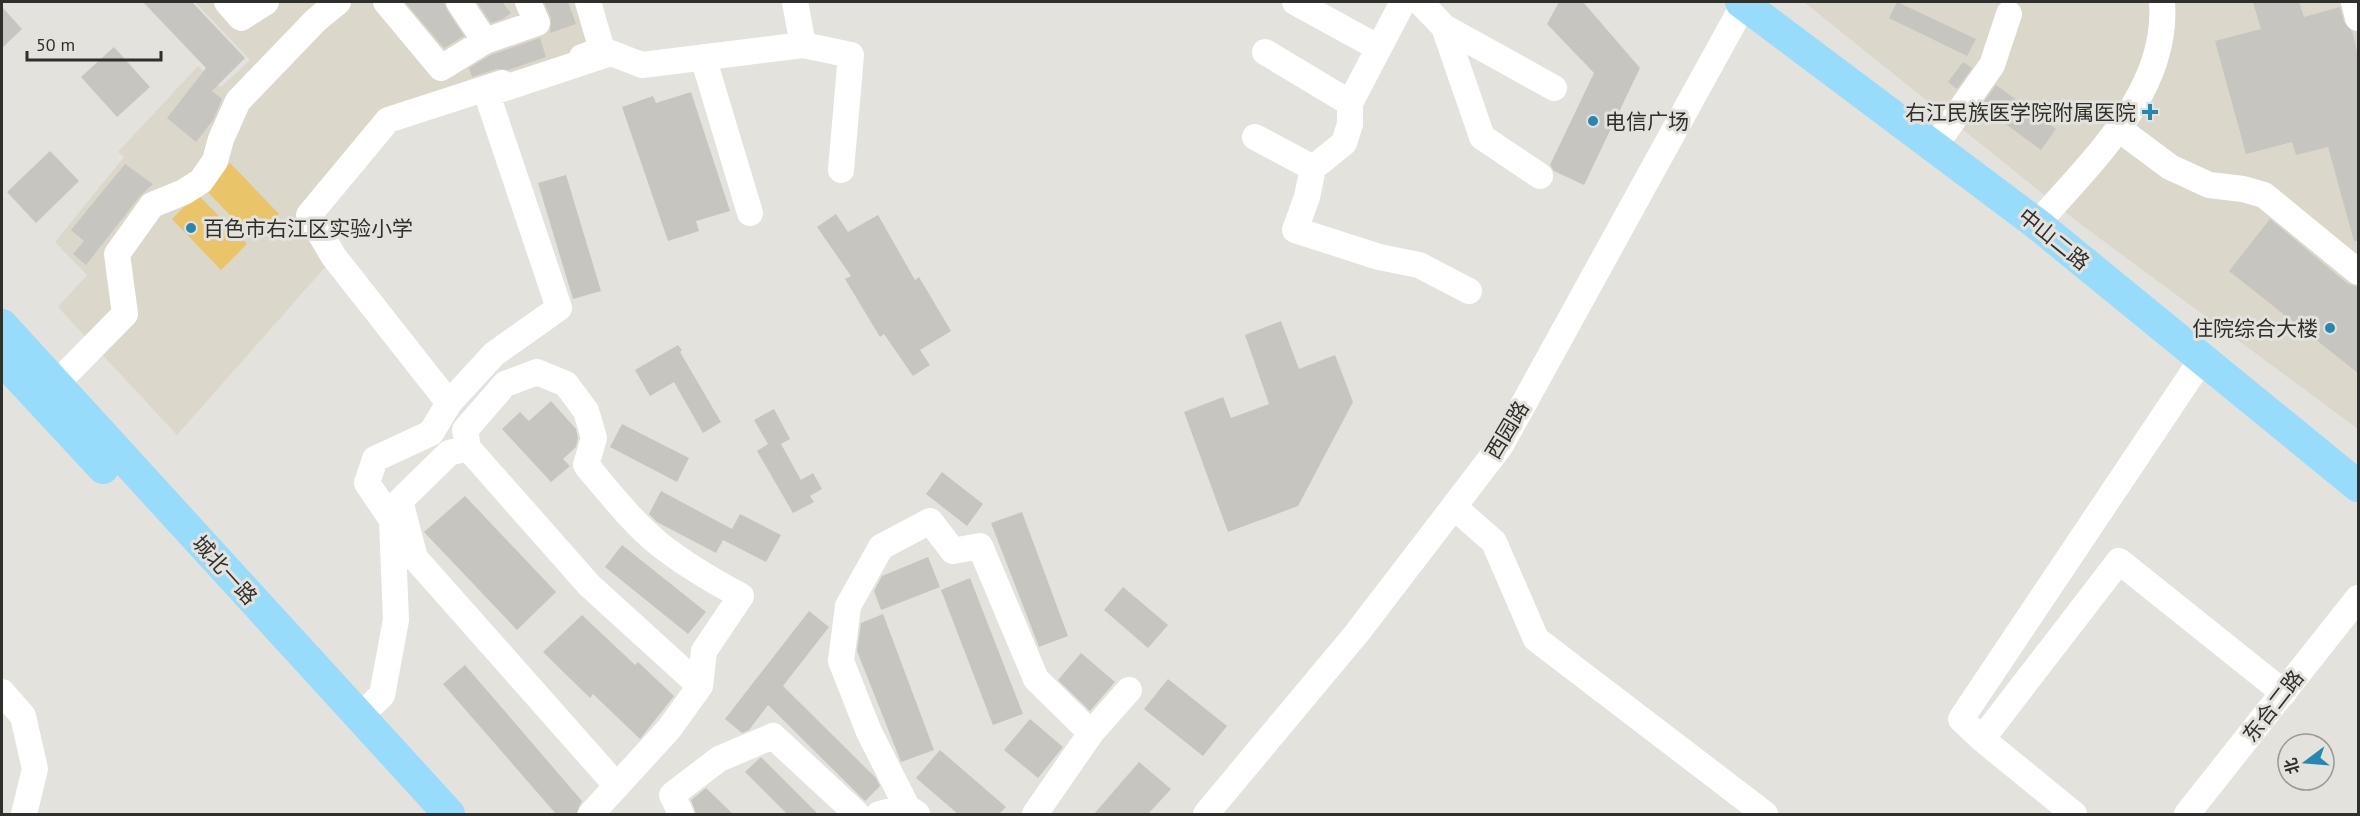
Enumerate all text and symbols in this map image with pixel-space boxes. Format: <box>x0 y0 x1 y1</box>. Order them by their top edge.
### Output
scale bar <box>27 24 160 62</box>
text: 50 m <box>36 33 75 56</box>
place label: 右江民族医学院附属医院 <box>1905 99 2136 126</box>
marker: 右江民族医学院附属医院 <box>2141 103 2159 121</box>
place label: 电信广场 <box>1605 108 1689 135</box>
marker: 电信广场 <box>1586 114 1600 128</box>
street label: 中山二路 <box>2013 202 2095 276</box>
place label: 百色市右江区实验小学 <box>203 215 413 242</box>
marker: 百色市右江区实验小学 <box>184 221 198 235</box>
place label: 住院综合大楼 <box>2192 315 2318 342</box>
marker: 住院综合大楼 <box>2323 321 2337 335</box>
street label: 西园路 <box>1479 396 1535 464</box>
street label: 城北一路 <box>187 530 263 610</box>
street label: 东合二路 <box>2237 665 2309 747</box>
north arrow <box>2276 732 2336 792</box>
text: 北 <box>2280 756 2303 777</box>

